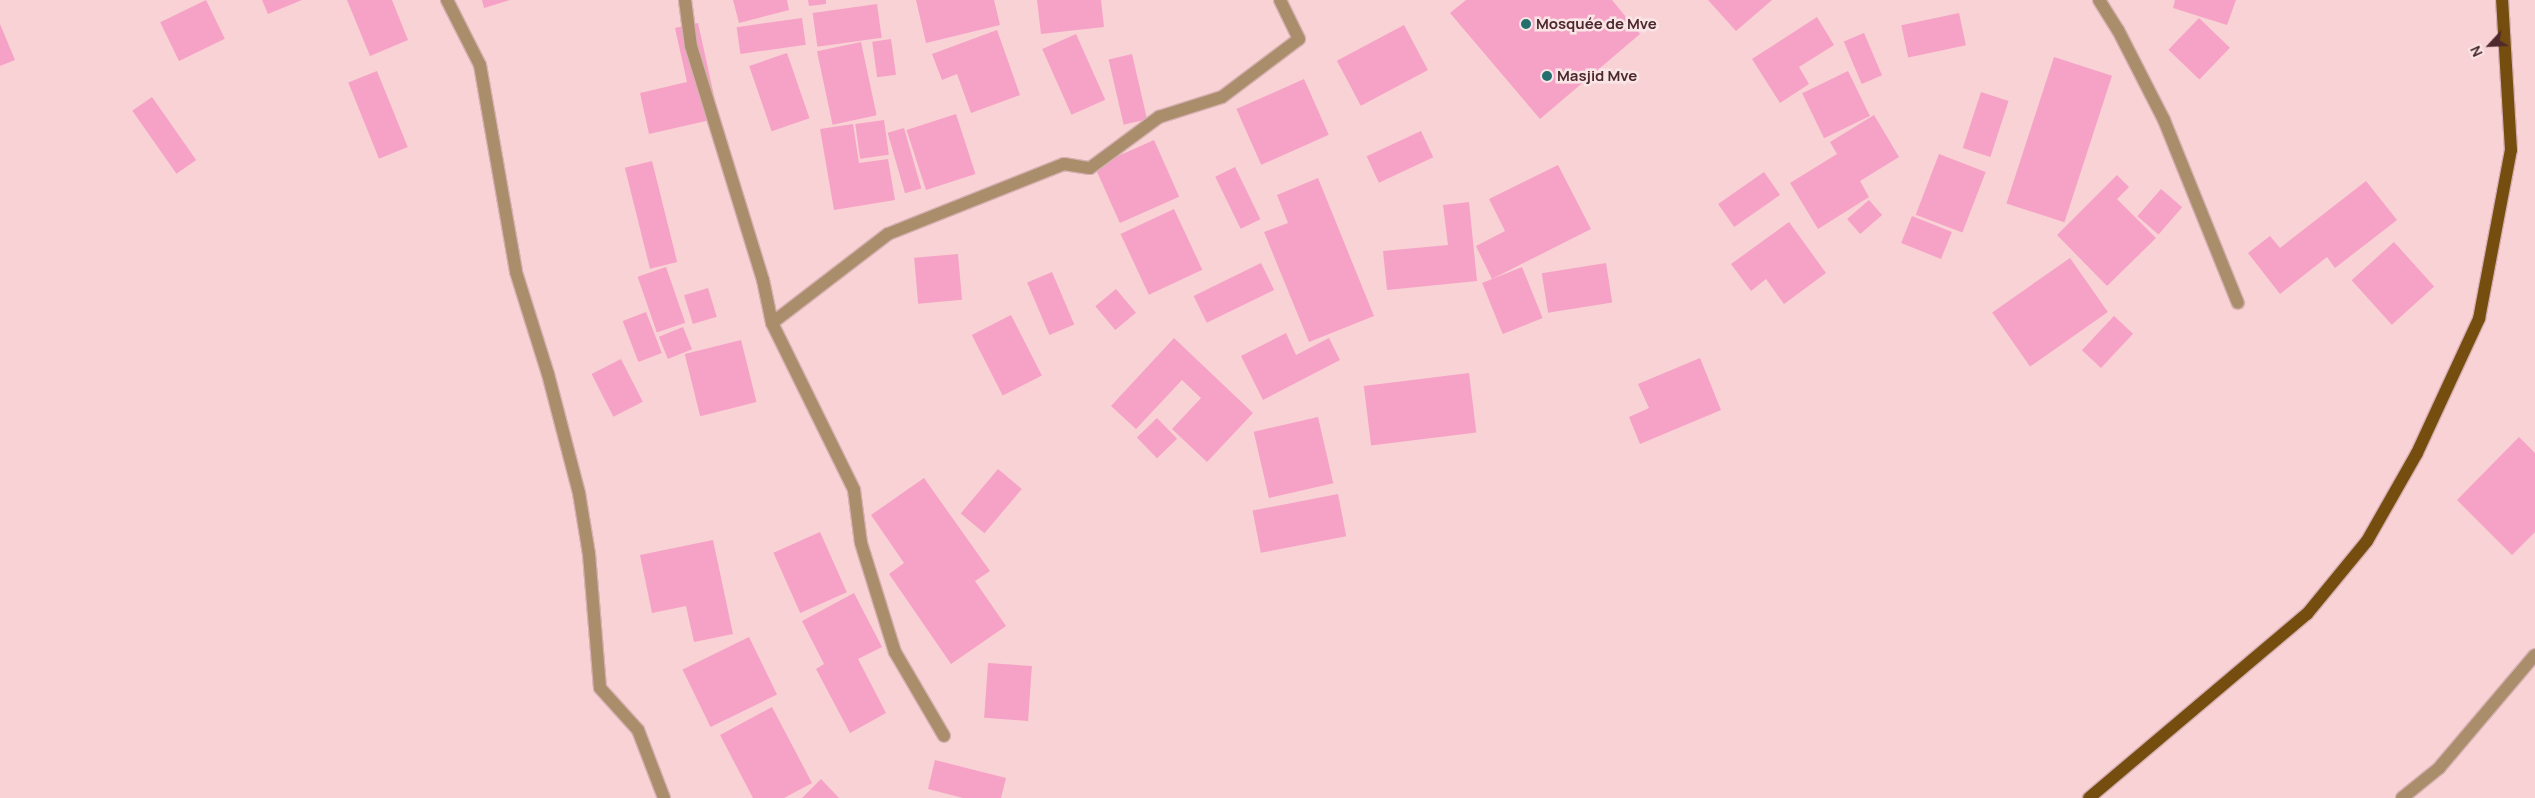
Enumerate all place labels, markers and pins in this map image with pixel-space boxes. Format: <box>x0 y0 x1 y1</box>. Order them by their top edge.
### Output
place label: Mosquée de Mve <box>1536 15 1657 33</box>
marker: Mosquée de Mve <box>1520 18 1532 30</box>
place label: Masjid Mve <box>1557 67 1637 85</box>
marker: Masjid Mve <box>1541 70 1553 82</box>

